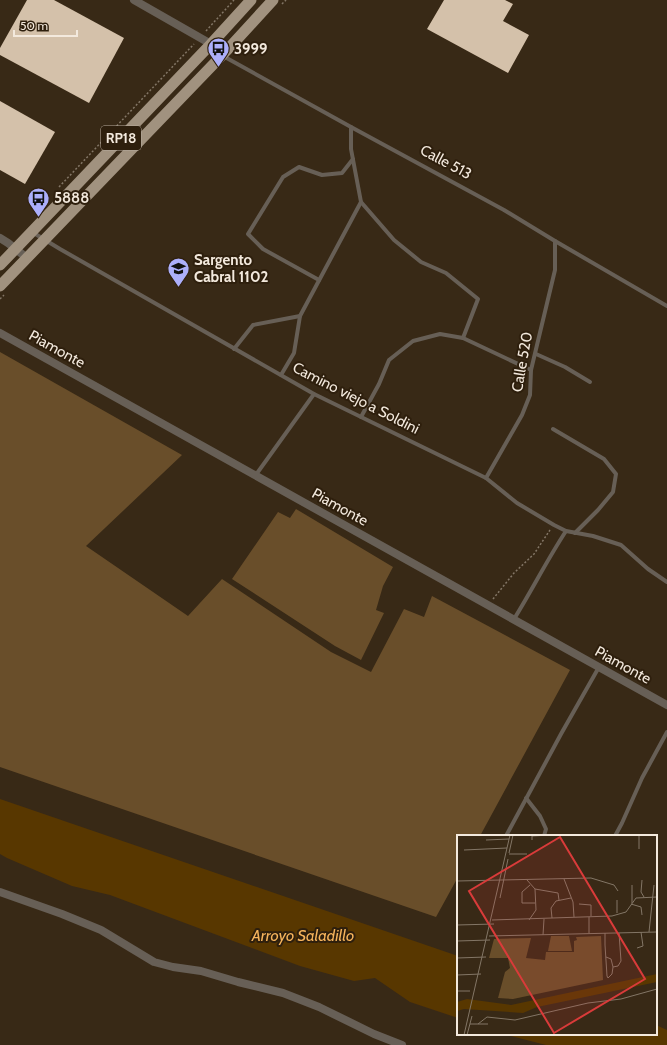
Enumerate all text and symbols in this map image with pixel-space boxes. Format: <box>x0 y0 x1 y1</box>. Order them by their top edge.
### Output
scale bar <box>14 12 77 38</box>
text: 50 m <box>20 18 48 33</box>
bus stop icon: 3999 <box>206 36 232 69</box>
place label: 3999 <box>234 40 267 58</box>
road number: RP18 <box>101 126 141 150</box>
street label: Calle 513 <box>417 141 475 183</box>
bus stop icon: 5888 <box>26 185 52 218</box>
place label: 5888 <box>54 189 89 207</box>
place label: Sargento Cabral 1102 <box>194 251 268 286</box>
school or university icon: Sargento Cabral 1102 <box>165 256 191 289</box>
street label: Piamonte <box>26 326 88 372</box>
street label: Calle 520 <box>508 330 536 394</box>
street label: Camino viejo a Soldini <box>290 358 422 438</box>
street label: Piamonte <box>309 484 371 530</box>
street label: Piamonte <box>592 642 654 688</box>
inset map <box>457 835 657 1035</box>
water label: Arroyo Saladillo <box>251 926 354 945</box>

